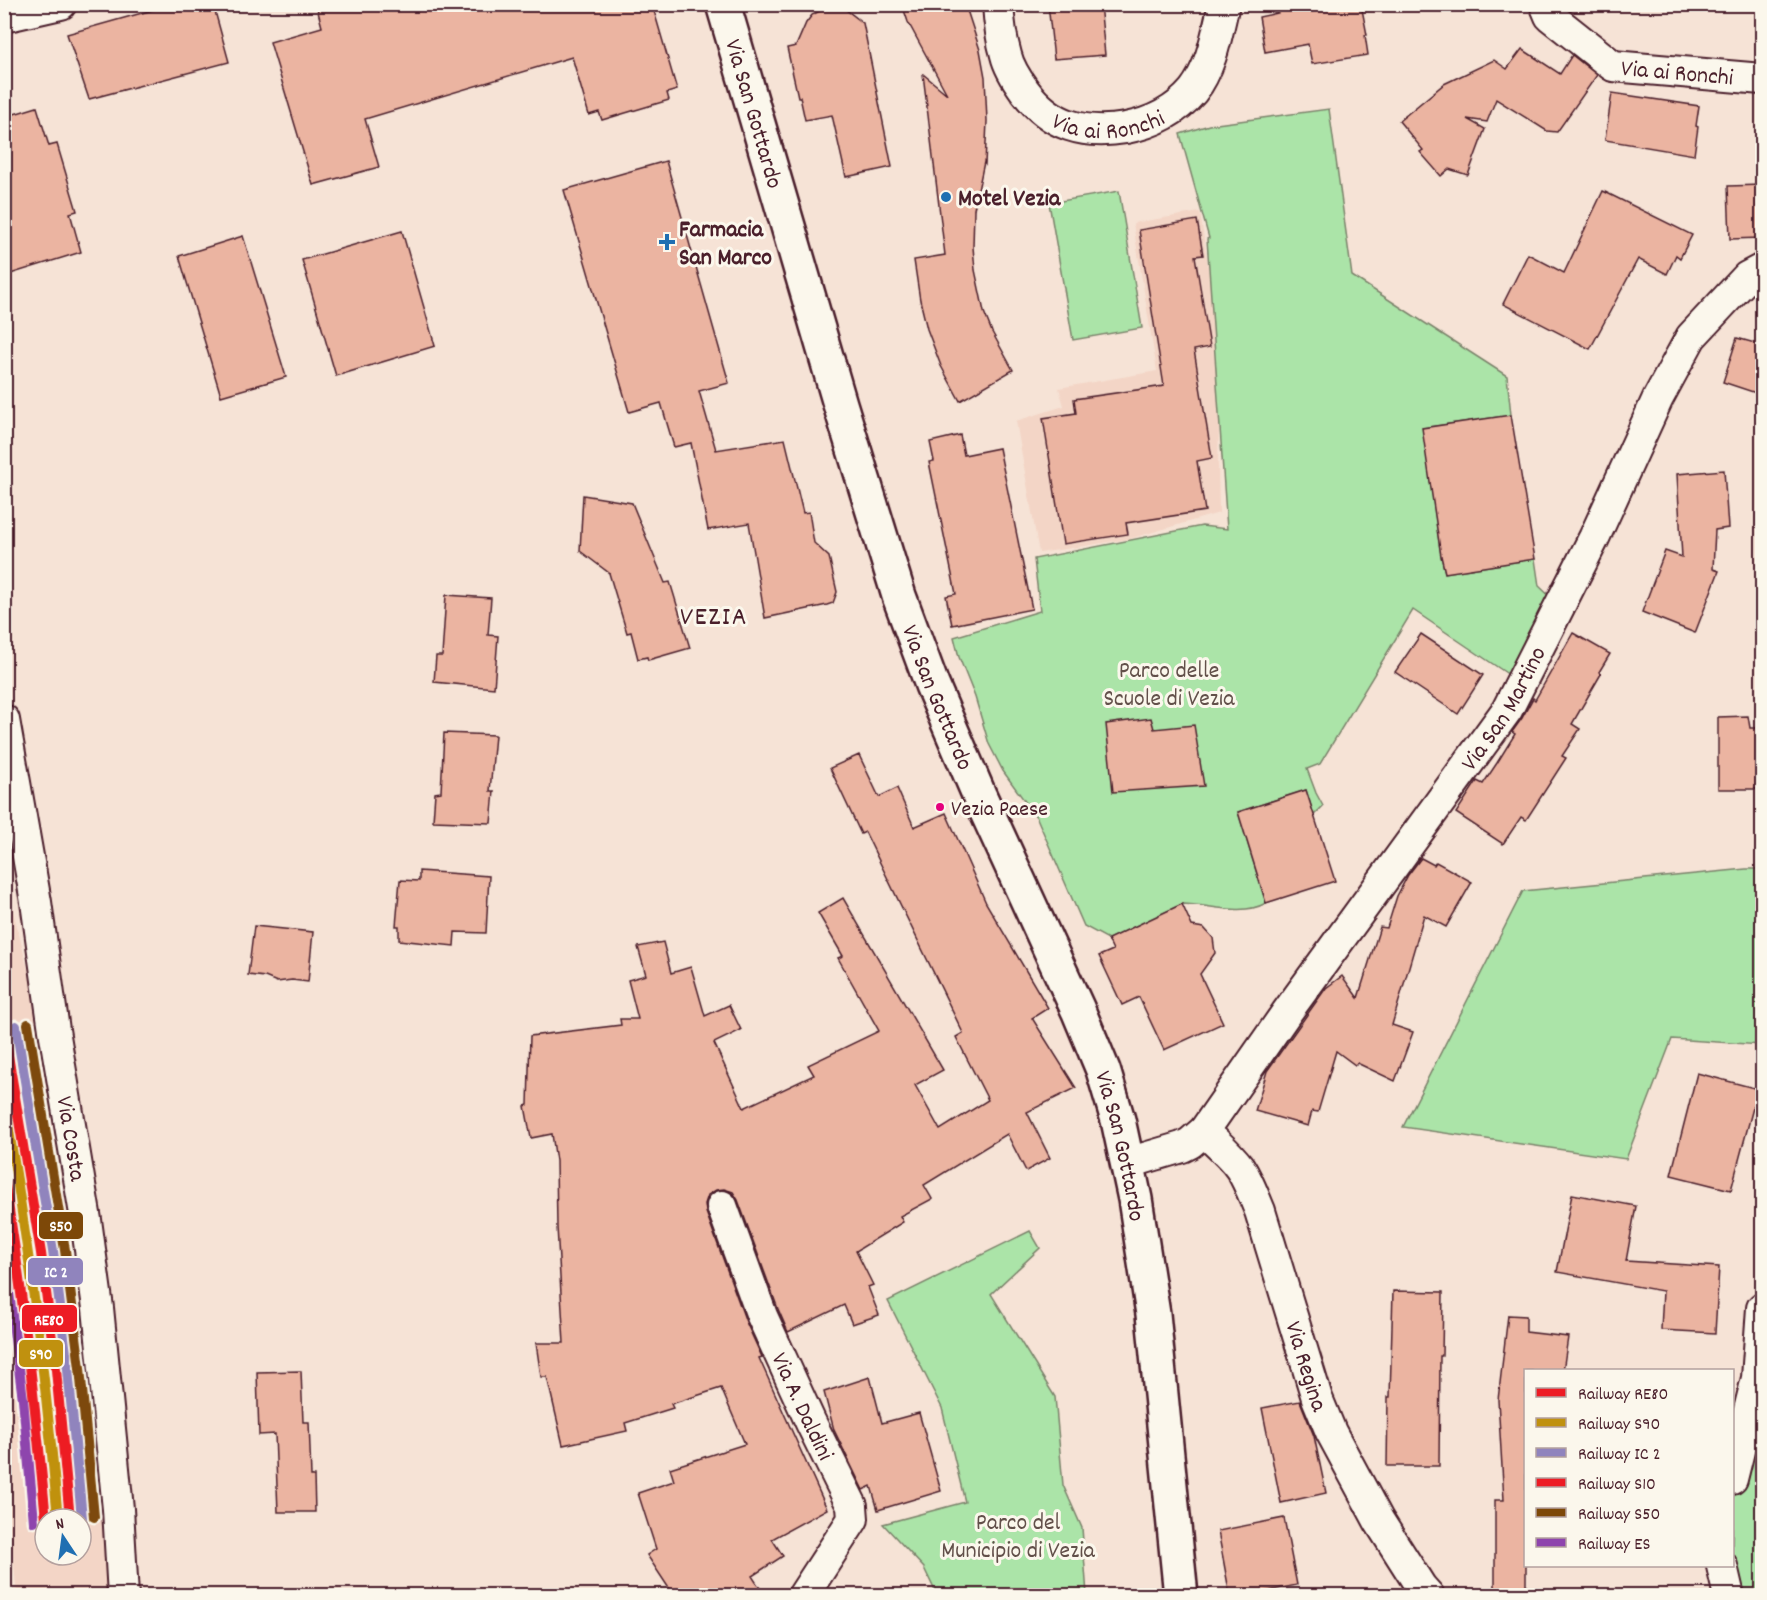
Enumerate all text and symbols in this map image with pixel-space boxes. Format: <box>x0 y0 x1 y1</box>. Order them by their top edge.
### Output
street label: Via San Gottardo <box>714 36 790 193</box>
street label: Via ai Ronchi <box>1620 53 1735 96</box>
street label: Via ai Ronchi <box>1045 103 1171 150</box>
place label: Motel Vezia <box>958 183 1061 217</box>
marker: Motel Vezia <box>939 190 953 204</box>
place label: Farmacia San Marco <box>679 214 772 276</box>
marker: Farmacia San Marco <box>660 235 674 249</box>
district label: VEZIA <box>680 599 748 638</box>
street label: Via San Gottardo <box>891 621 980 776</box>
street label: Via San Martino <box>1454 641 1556 779</box>
park label: Parco delle Scuole di Vezia <box>1103 655 1235 717</box>
place label: Vezia Paese <box>951 795 1048 826</box>
marker: Vezia Paese <box>934 801 946 813</box>
street label: Via San Gottardo <box>1084 1067 1152 1224</box>
street label: Via Costa <box>45 1094 93 1185</box>
line badge: S50 <box>38 1211 84 1240</box>
text: S50 <box>49 1216 73 1239</box>
line badge: IC 2 <box>27 1257 84 1286</box>
text: IC 2 <box>44 1262 68 1285</box>
line badge: RE80 <box>21 1304 78 1333</box>
text: RE80 <box>34 1310 64 1333</box>
street label: Via Regina <box>1275 1318 1335 1418</box>
line badge: S90 <box>18 1339 64 1368</box>
text: S90 <box>29 1344 53 1367</box>
street label: Via A. Daldini <box>761 1347 841 1467</box>
legend <box>1524 1369 1734 1567</box>
text: Railway RE80 <box>1578 1383 1668 1408</box>
text: Railway S90 <box>1578 1413 1660 1438</box>
text: Railway IC 2 <box>1578 1443 1661 1468</box>
text: Railway S10 <box>1578 1473 1656 1498</box>
text: Railway S50 <box>1578 1503 1660 1528</box>
north arrow <box>33 1507 93 1567</box>
park label: Parco del Municipio di Vezia <box>941 1507 1096 1569</box>
text: N <box>54 1513 67 1537</box>
text: Railway ES <box>1578 1533 1650 1558</box>

